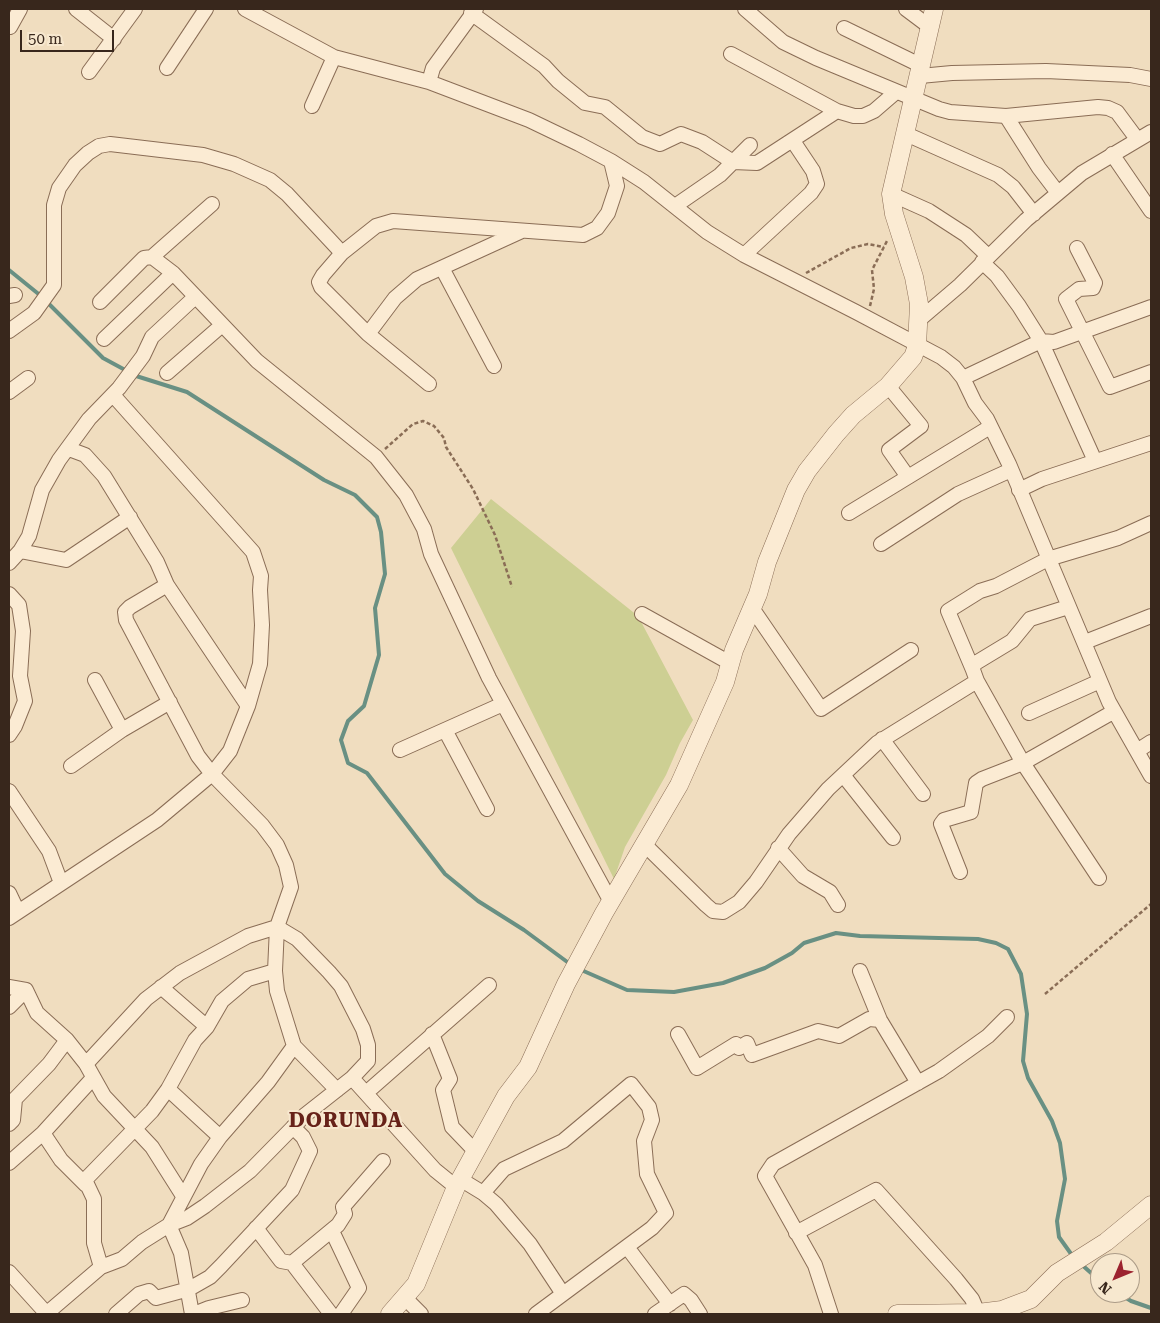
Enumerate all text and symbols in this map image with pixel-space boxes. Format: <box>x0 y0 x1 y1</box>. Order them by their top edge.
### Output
scale bar <box>22 20 116 52</box>
text: 50 m <box>28 30 62 48</box>
district label: DORUNDA <box>288 1109 404 1133</box>
north arrow <box>1090 1253 1140 1303</box>
text: N <box>1096 1278 1115 1297</box>

